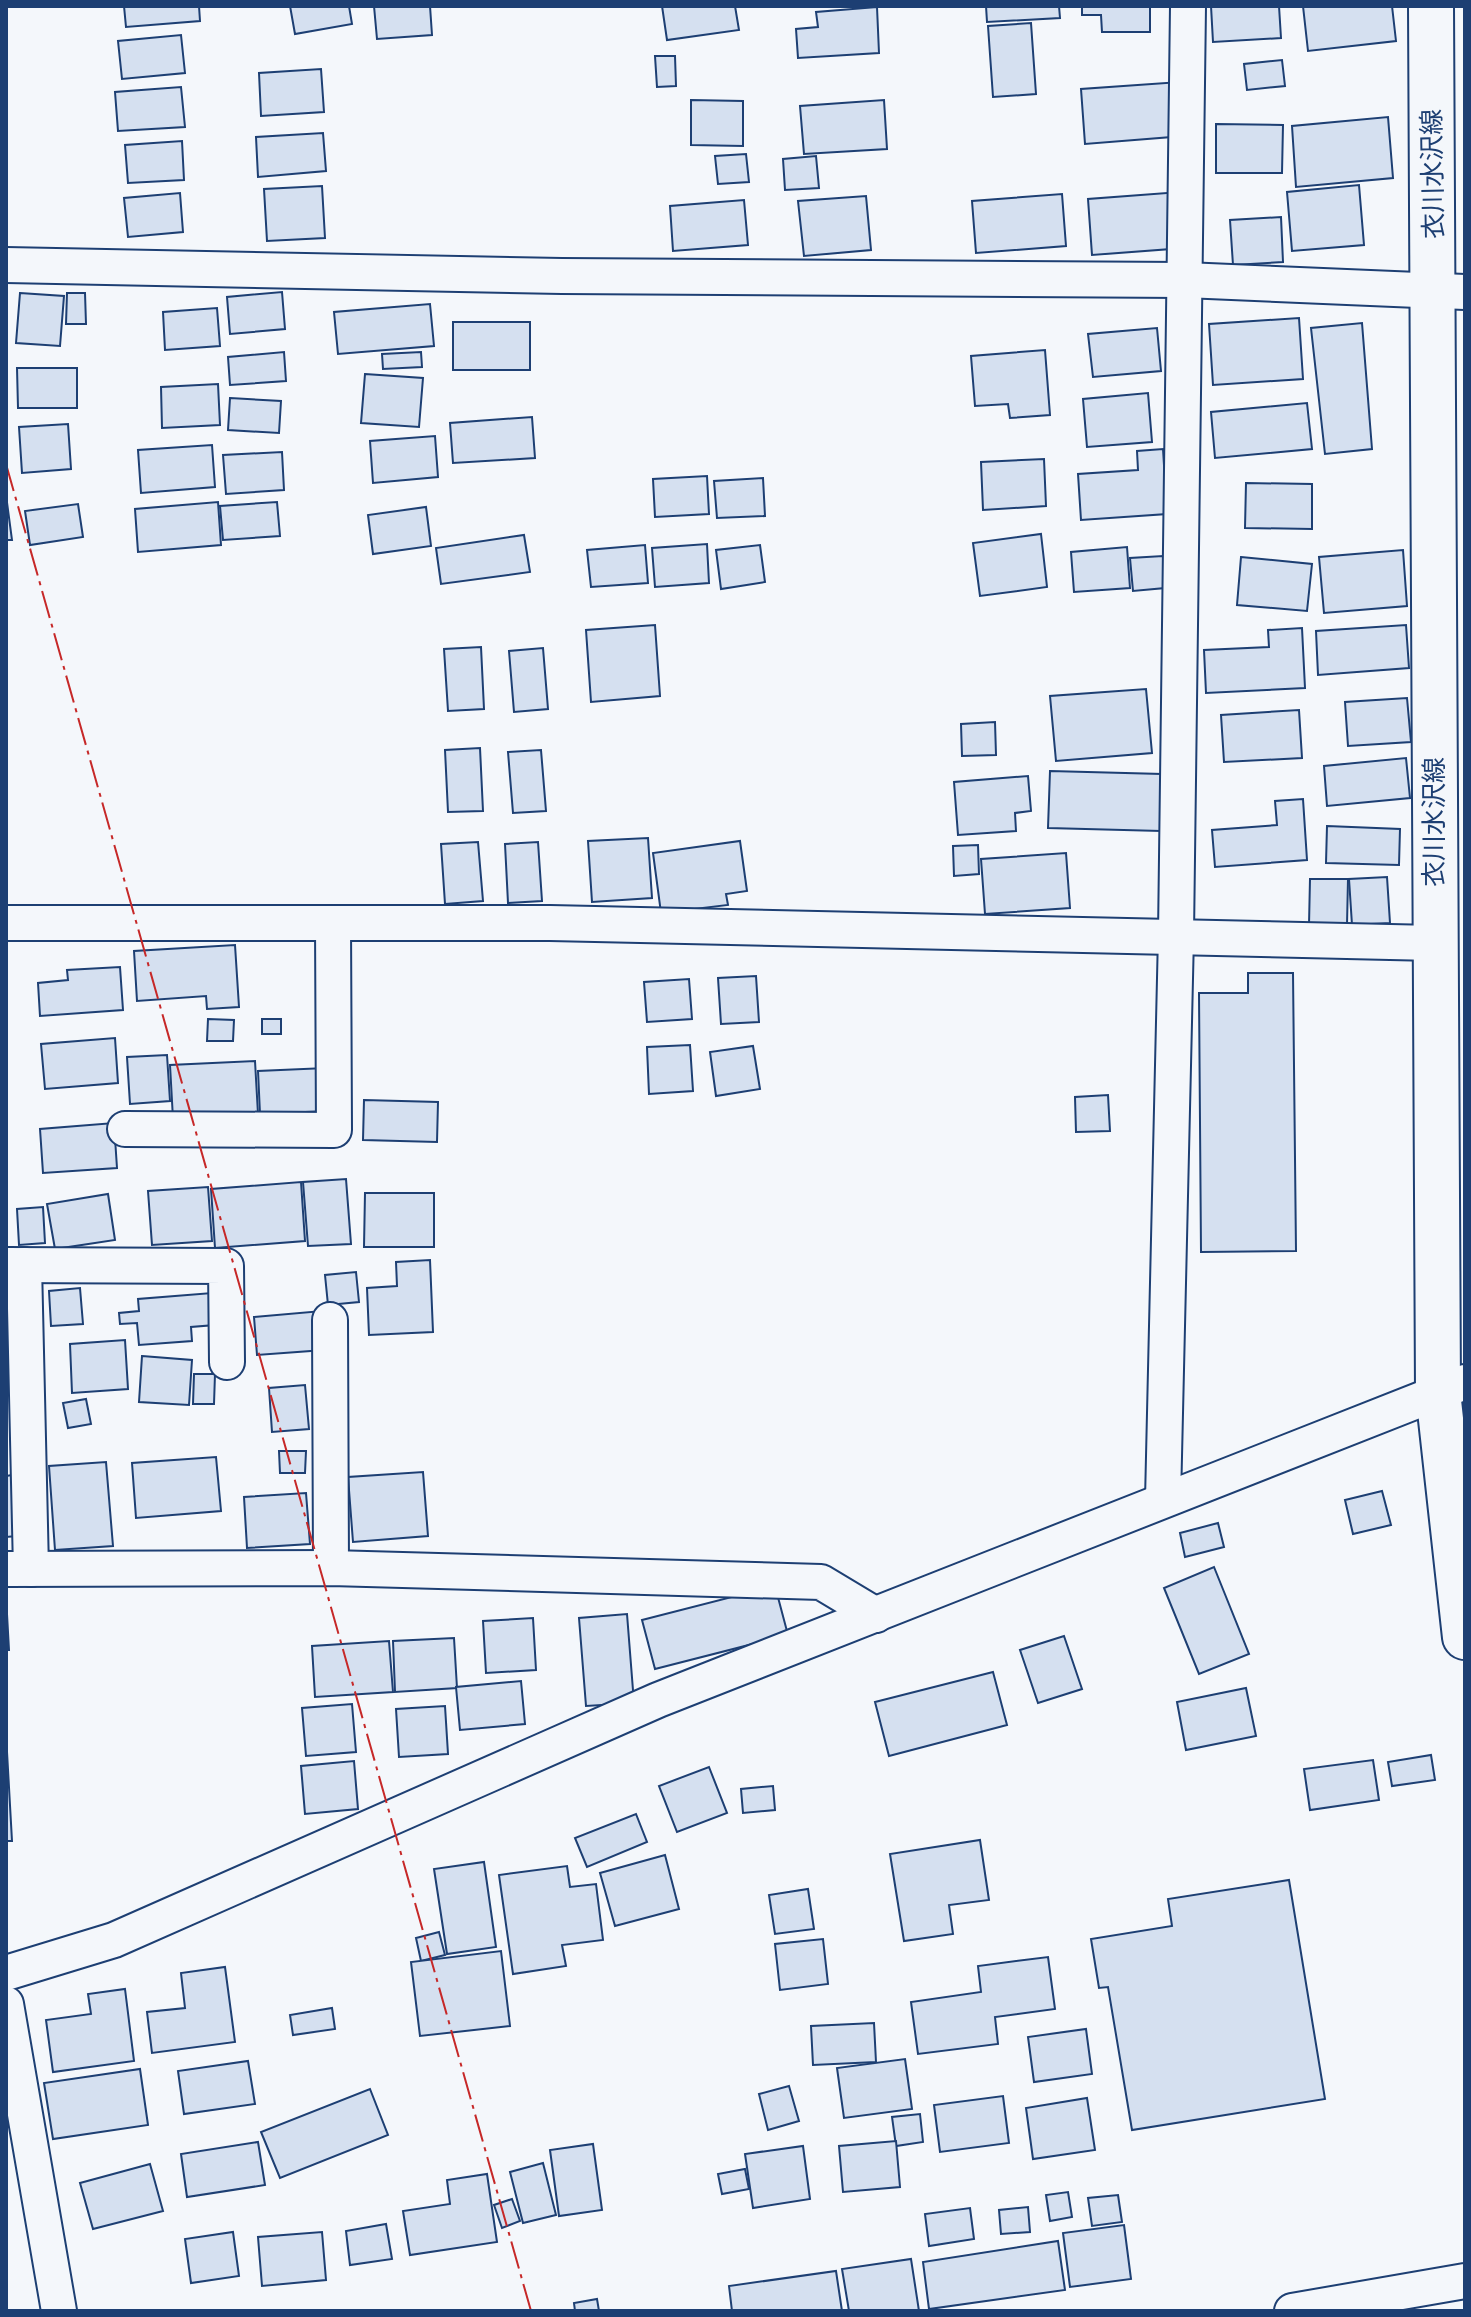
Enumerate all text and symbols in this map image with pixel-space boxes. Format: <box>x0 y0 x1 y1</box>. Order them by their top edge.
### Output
street label: 衣川水沢線 <box>1414 109 1452 239</box>
street label: 衣川水沢線 <box>1417 757 1452 887</box>

